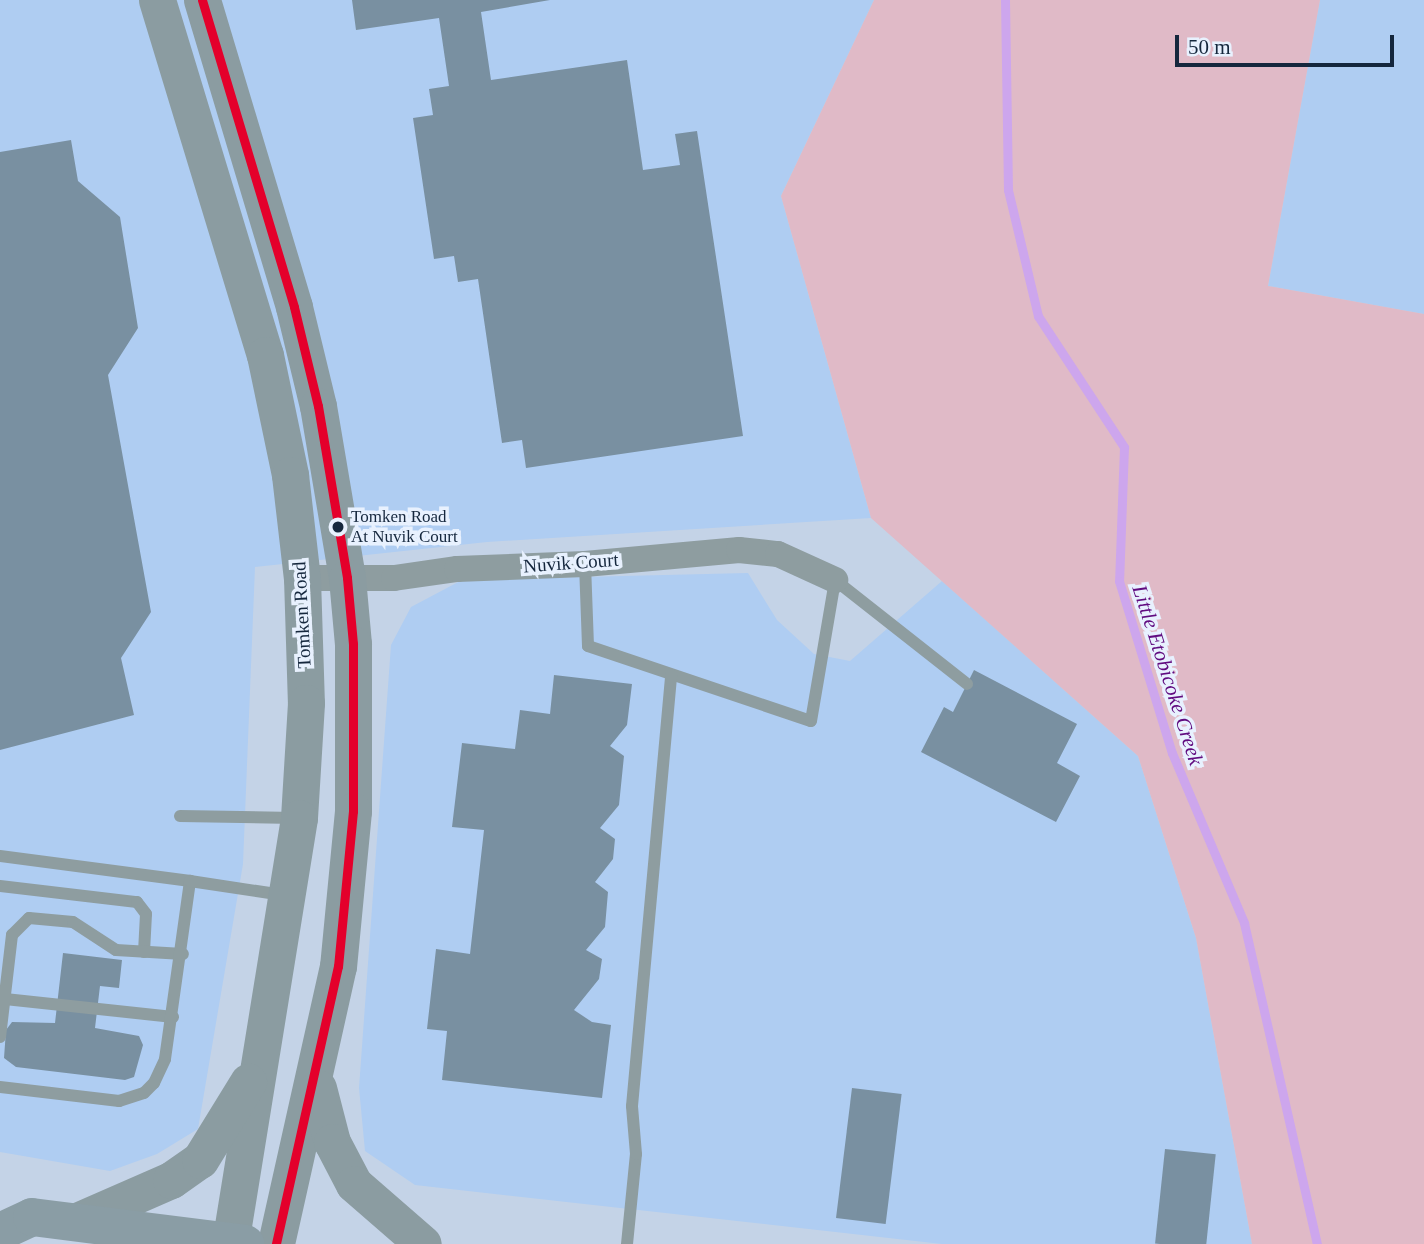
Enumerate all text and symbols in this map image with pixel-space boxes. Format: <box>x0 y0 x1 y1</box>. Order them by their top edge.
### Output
scale bar <box>1179 21 1398 65</box>
text: 50 m <box>1188 35 1231 59</box>
place label: Tomken Road At Nuvik Court <box>351 507 458 547</box>
marker: Tomken Road At Nuvik Court <box>331 520 345 534</box>
street label: Nuvik Court <box>523 548 619 578</box>
street label: Tomken Road <box>288 561 316 669</box>
water label: Little Etobicoke Creek <box>1127 582 1209 768</box>

